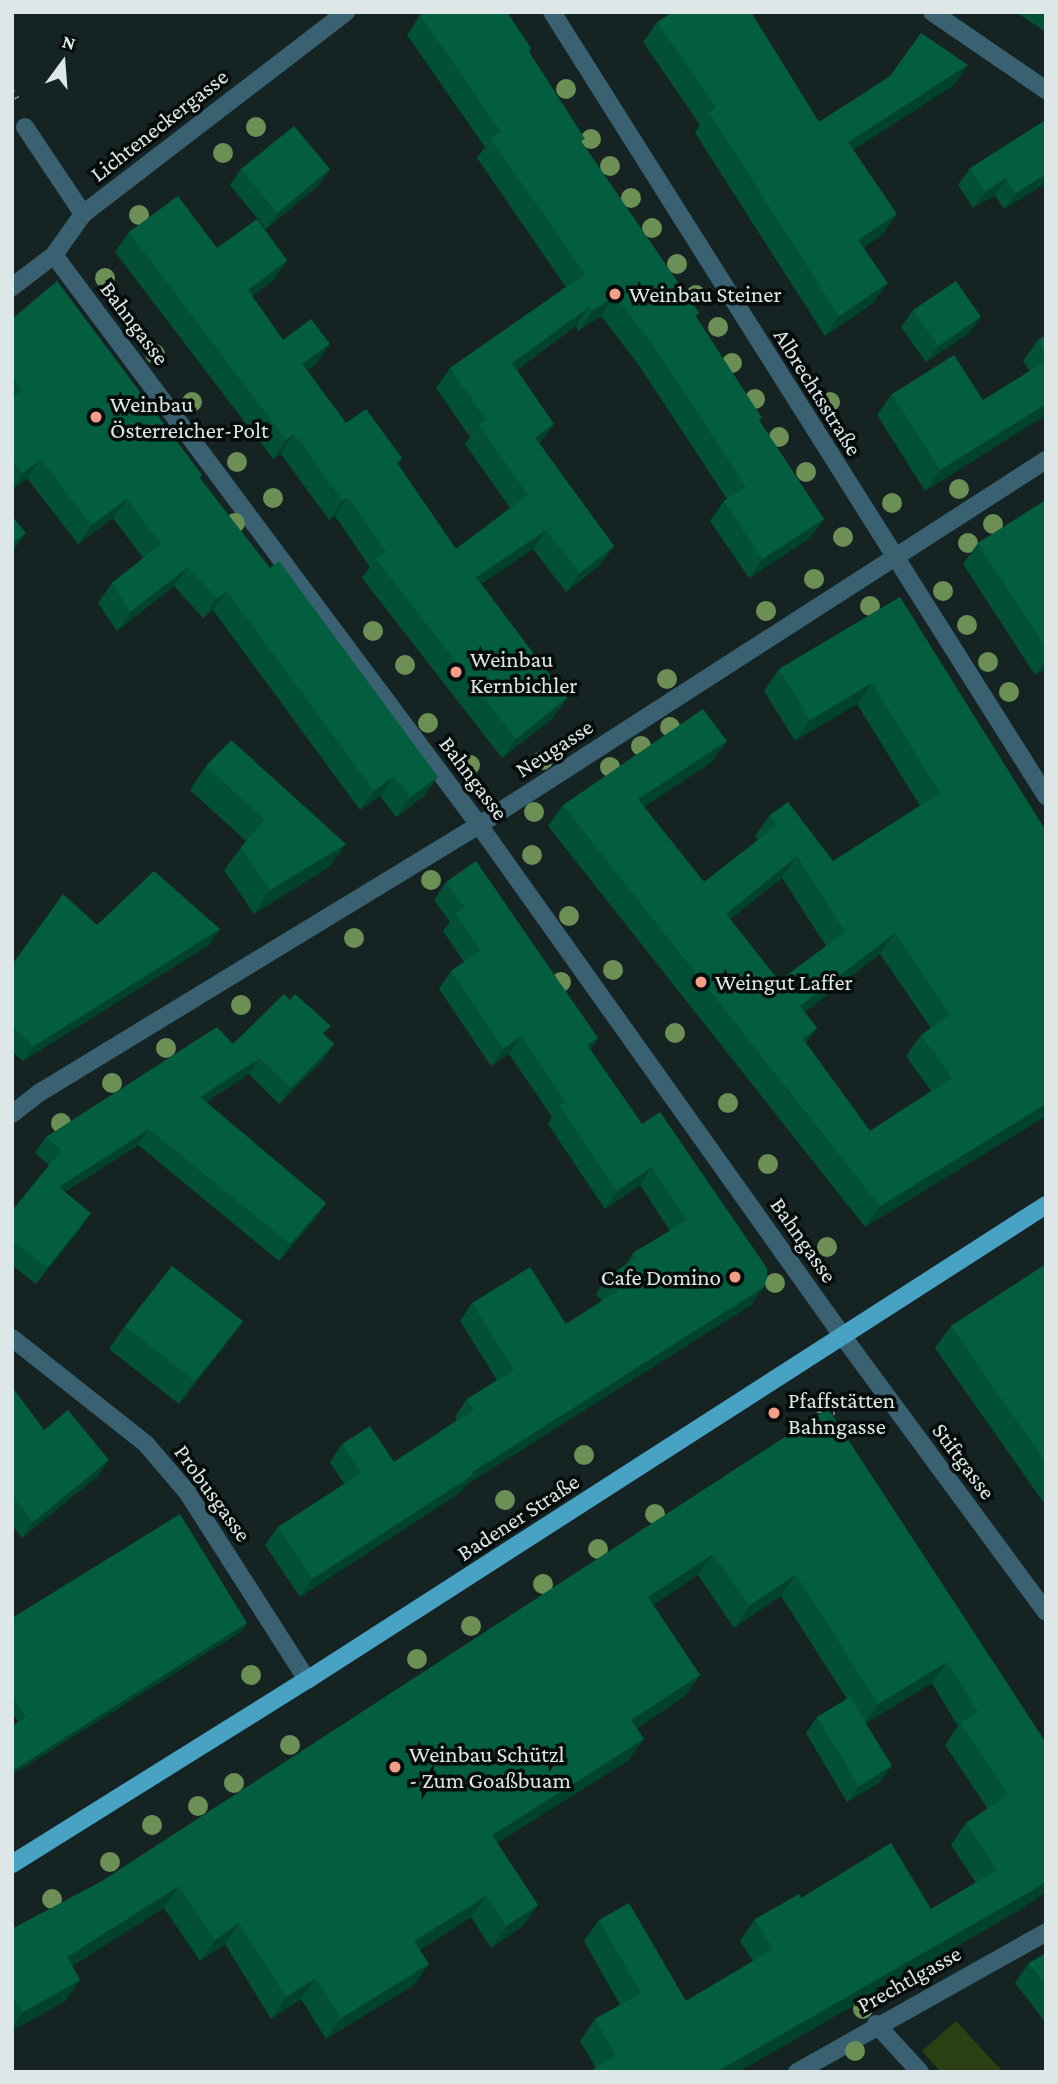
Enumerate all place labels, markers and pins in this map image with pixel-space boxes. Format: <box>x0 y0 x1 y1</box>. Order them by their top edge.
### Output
place label: Weinbau Steiner <box>629 280 782 308</box>
marker: Weinbau Steiner <box>607 286 623 302</box>
place label: Weinbau Österreicher-Polt <box>110 390 269 444</box>
marker: Weinbau Österreicher-Polt <box>88 409 104 425</box>
place label: Weinbau Kernbichler <box>470 645 578 699</box>
marker: Weinbau Kernbichler <box>448 664 464 680</box>
place label: Weingut Laffer <box>715 968 853 996</box>
marker: Weingut Laffer <box>693 974 709 990</box>
place label: Cafe Domino <box>601 1263 721 1291</box>
marker: Cafe Domino <box>727 1269 743 1285</box>
place label: Pfaffstätten Bahngasse <box>788 1386 895 1440</box>
marker: Pfaffstätten Bahngasse <box>766 1405 782 1421</box>
place label: Weinbau Schützl - Zum Goaßbuam <box>409 1740 571 1794</box>
marker: Weinbau Schützl - Zum Goaßbuam <box>387 1759 403 1775</box>

